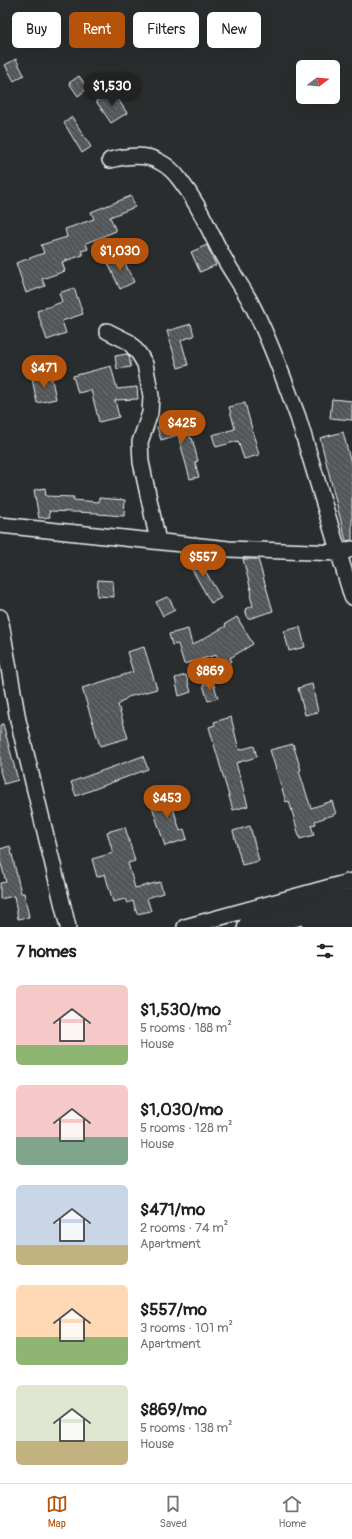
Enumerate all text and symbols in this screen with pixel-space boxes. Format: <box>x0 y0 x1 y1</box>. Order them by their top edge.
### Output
chip: Buy <box>12 12 61 48</box>
chip: Rent <box>69 12 125 48</box>
chip: Filters <box>133 12 199 48</box>
chip: New <box>207 12 261 48</box>
north arrow <box>296 60 340 104</box>
map controls <box>296 60 340 104</box>
pin: $1,530 <box>79 73 145 107</box>
text: $1,530 <box>93 78 131 94</box>
pin: $1,030 <box>87 238 153 272</box>
text: $1,030 <box>100 243 140 259</box>
pin: $471 <box>20 355 68 389</box>
text: $471 <box>31 360 57 376</box>
pin: $425 <box>158 410 206 444</box>
text: $425 <box>168 415 196 431</box>
pin: $557 <box>179 544 227 578</box>
text: $557 <box>189 549 217 565</box>
pin: $869 <box>186 658 234 692</box>
text: $869 <box>196 663 224 679</box>
pin: $453 <box>143 785 191 819</box>
text: $453 <box>153 790 181 806</box>
icon: filters <box>314 940 336 962</box>
text: 7 homes <box>16 941 76 962</box>
text: $1,530/mo <box>140 999 221 1020</box>
icon: home <box>48 1001 96 1049</box>
text: 5 rooms · 188 m² <box>140 1020 232 1036</box>
text: House <box>140 1036 174 1052</box>
text: $1,030/mo <box>140 1099 223 1120</box>
icon: home <box>48 1101 96 1149</box>
text: 5 rooms · 128 m² <box>140 1120 233 1136</box>
text: House <box>140 1136 174 1152</box>
text: $471/mo <box>140 1199 205 1220</box>
icon: home <box>48 1201 96 1249</box>
text: 2 rooms · 74 m² <box>140 1220 228 1236</box>
text: Apartment <box>140 1236 201 1252</box>
text: $557/mo <box>140 1299 207 1320</box>
icon: home <box>48 1301 96 1349</box>
text: 3 rooms · 101 m² <box>140 1320 233 1336</box>
text: Apartment <box>140 1336 201 1352</box>
text: $869/mo <box>140 1399 207 1420</box>
icon: home <box>48 1401 96 1449</box>
text: 5 rooms · 138 m² <box>140 1420 233 1436</box>
text: House <box>140 1436 174 1452</box>
tab: Map <box>46 1493 68 1530</box>
tab: Saved <box>159 1493 187 1530</box>
tab: Home <box>278 1493 306 1530</box>

